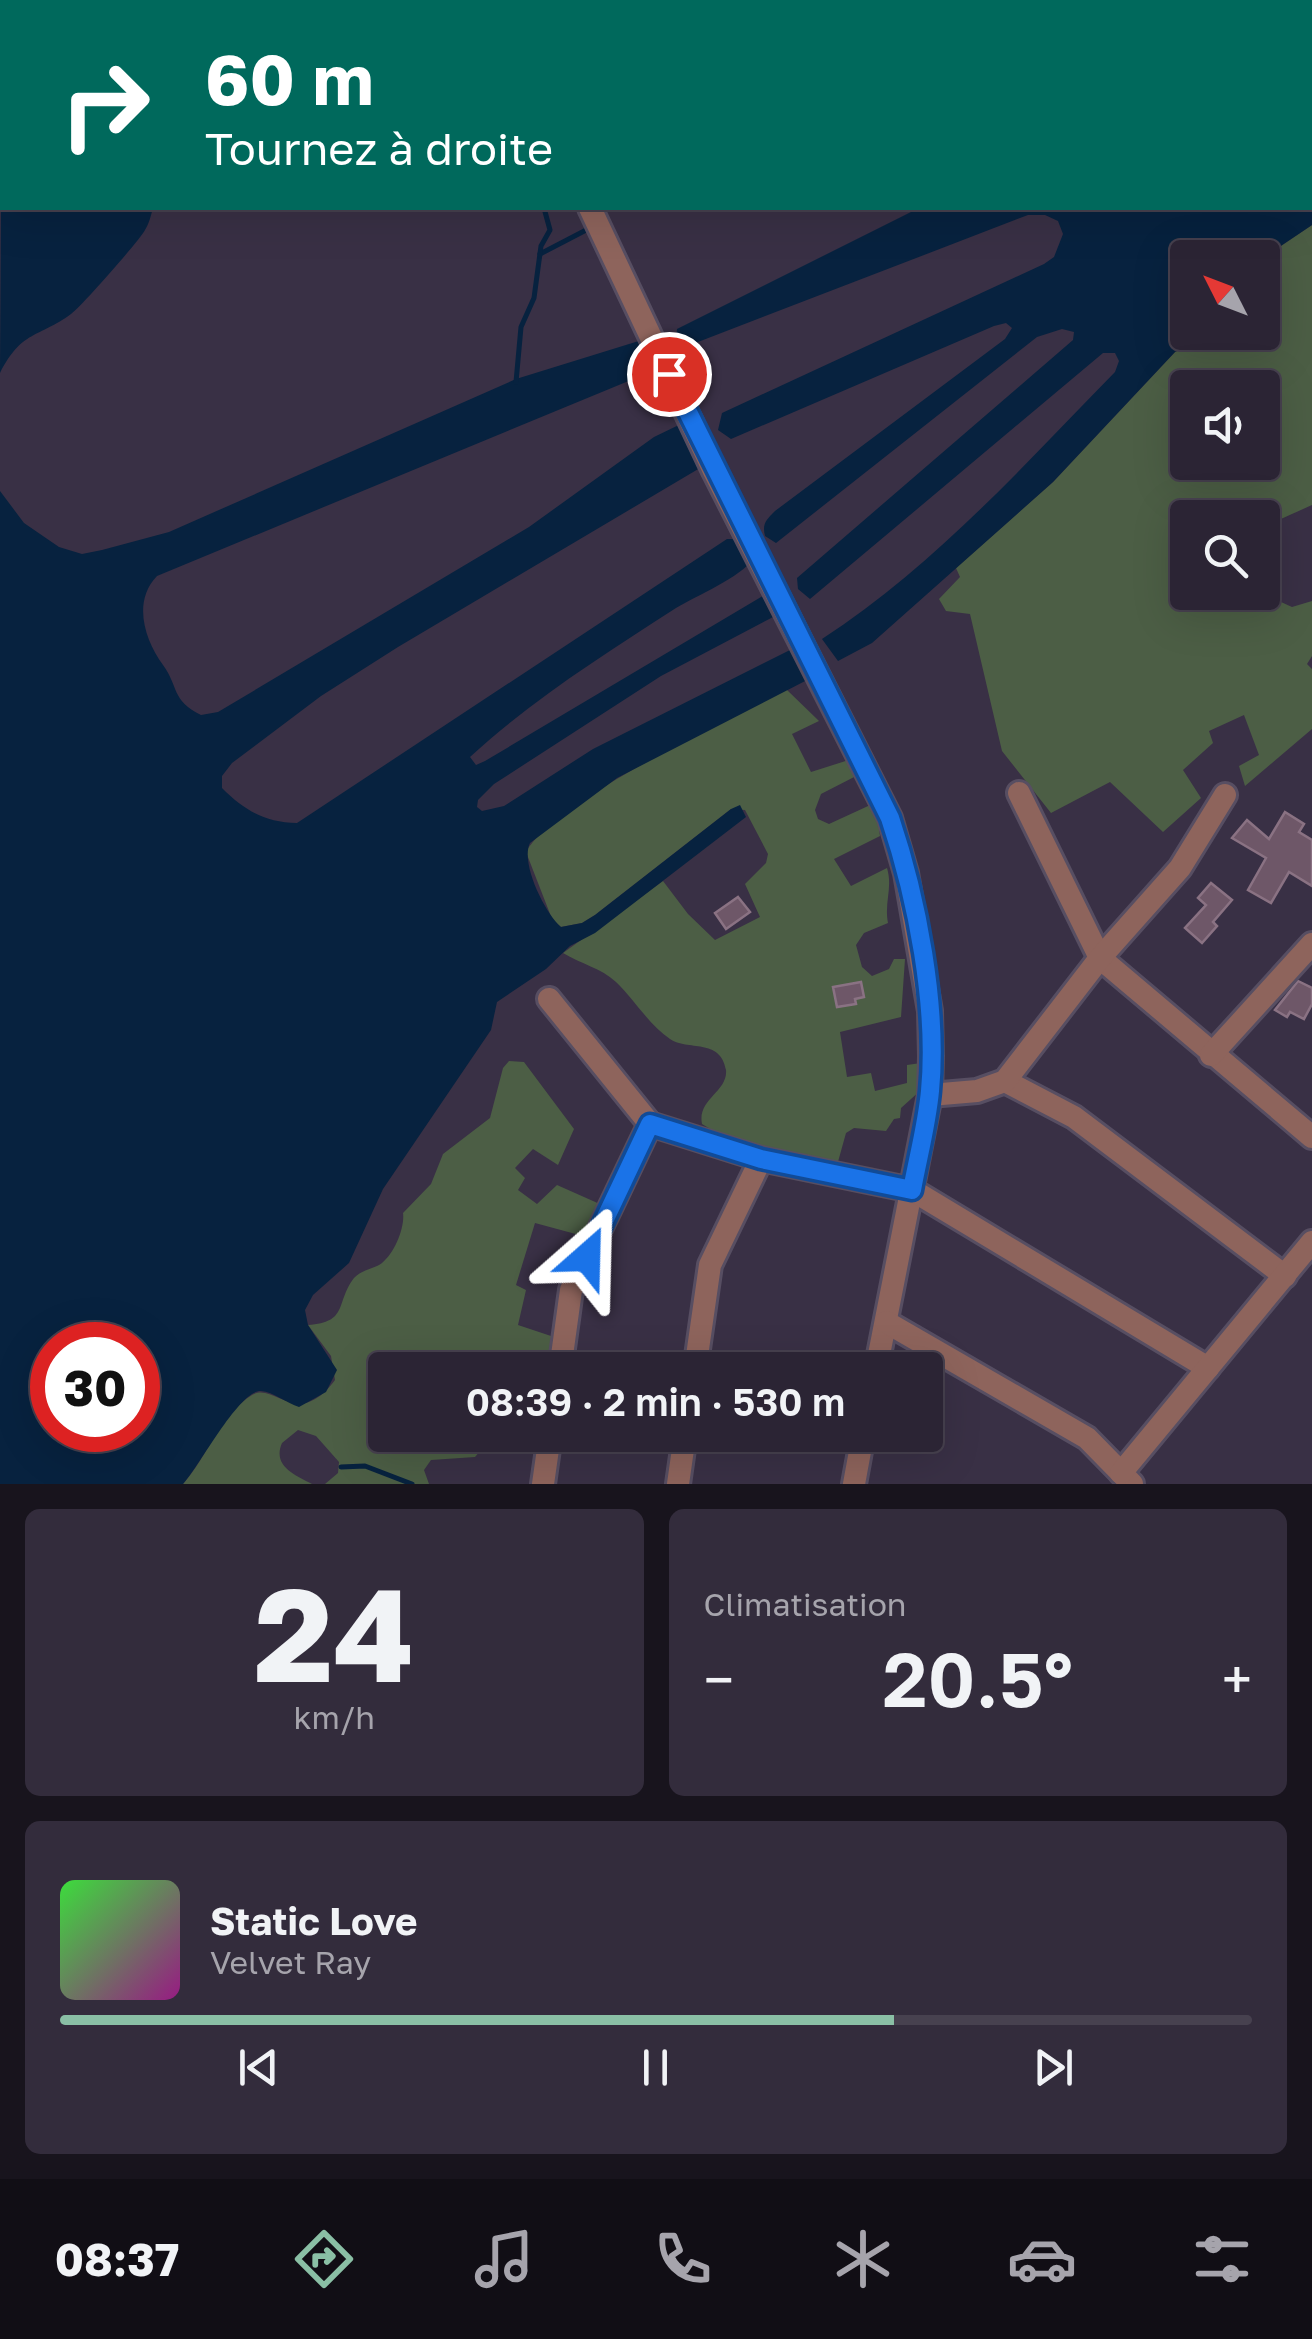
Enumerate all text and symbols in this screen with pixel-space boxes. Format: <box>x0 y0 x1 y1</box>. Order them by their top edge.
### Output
text: 60 m <box>205 36 374 120</box>
icon: right <box>40 40 170 170</box>
text: Tournez à droite <box>205 121 553 175</box>
north arrow <box>1170 240 1280 350</box>
map controls <box>1170 240 1280 610</box>
pin <box>627 332 712 417</box>
icon: arrive <box>642 347 697 402</box>
button: sound <box>1170 370 1280 480</box>
button: search <box>1170 500 1280 610</box>
position arrow <box>535 1205 639 1309</box>
speed limit sign: 30 <box>30 1322 160 1452</box>
text: 08:39 · 2 min · 530 m <box>466 1379 845 1424</box>
text: 24 <box>254 1555 415 1711</box>
text: Climatisation <box>704 1585 907 1623</box>
text: 20.5° <box>883 1633 1073 1724</box>
text: − <box>704 1646 734 1712</box>
text: + <box>1222 1646 1252 1712</box>
text: km/h <box>294 1698 375 1736</box>
text: Static Love <box>210 1898 417 1943</box>
text: Velvet Ray <box>210 1943 371 1981</box>
icon: previous <box>231 2040 286 2095</box>
icon: pause <box>628 2040 683 2095</box>
icon: next <box>1026 2040 1081 2095</box>
icon: directions <box>289 2224 359 2294</box>
icon: music <box>469 2224 539 2294</box>
icon: phone <box>648 2224 718 2294</box>
icon: climate <box>828 2224 898 2294</box>
icon: car <box>1007 2224 1077 2294</box>
icon: filters <box>1187 2224 1257 2294</box>
text: 08:37 <box>55 2232 179 2286</box>

